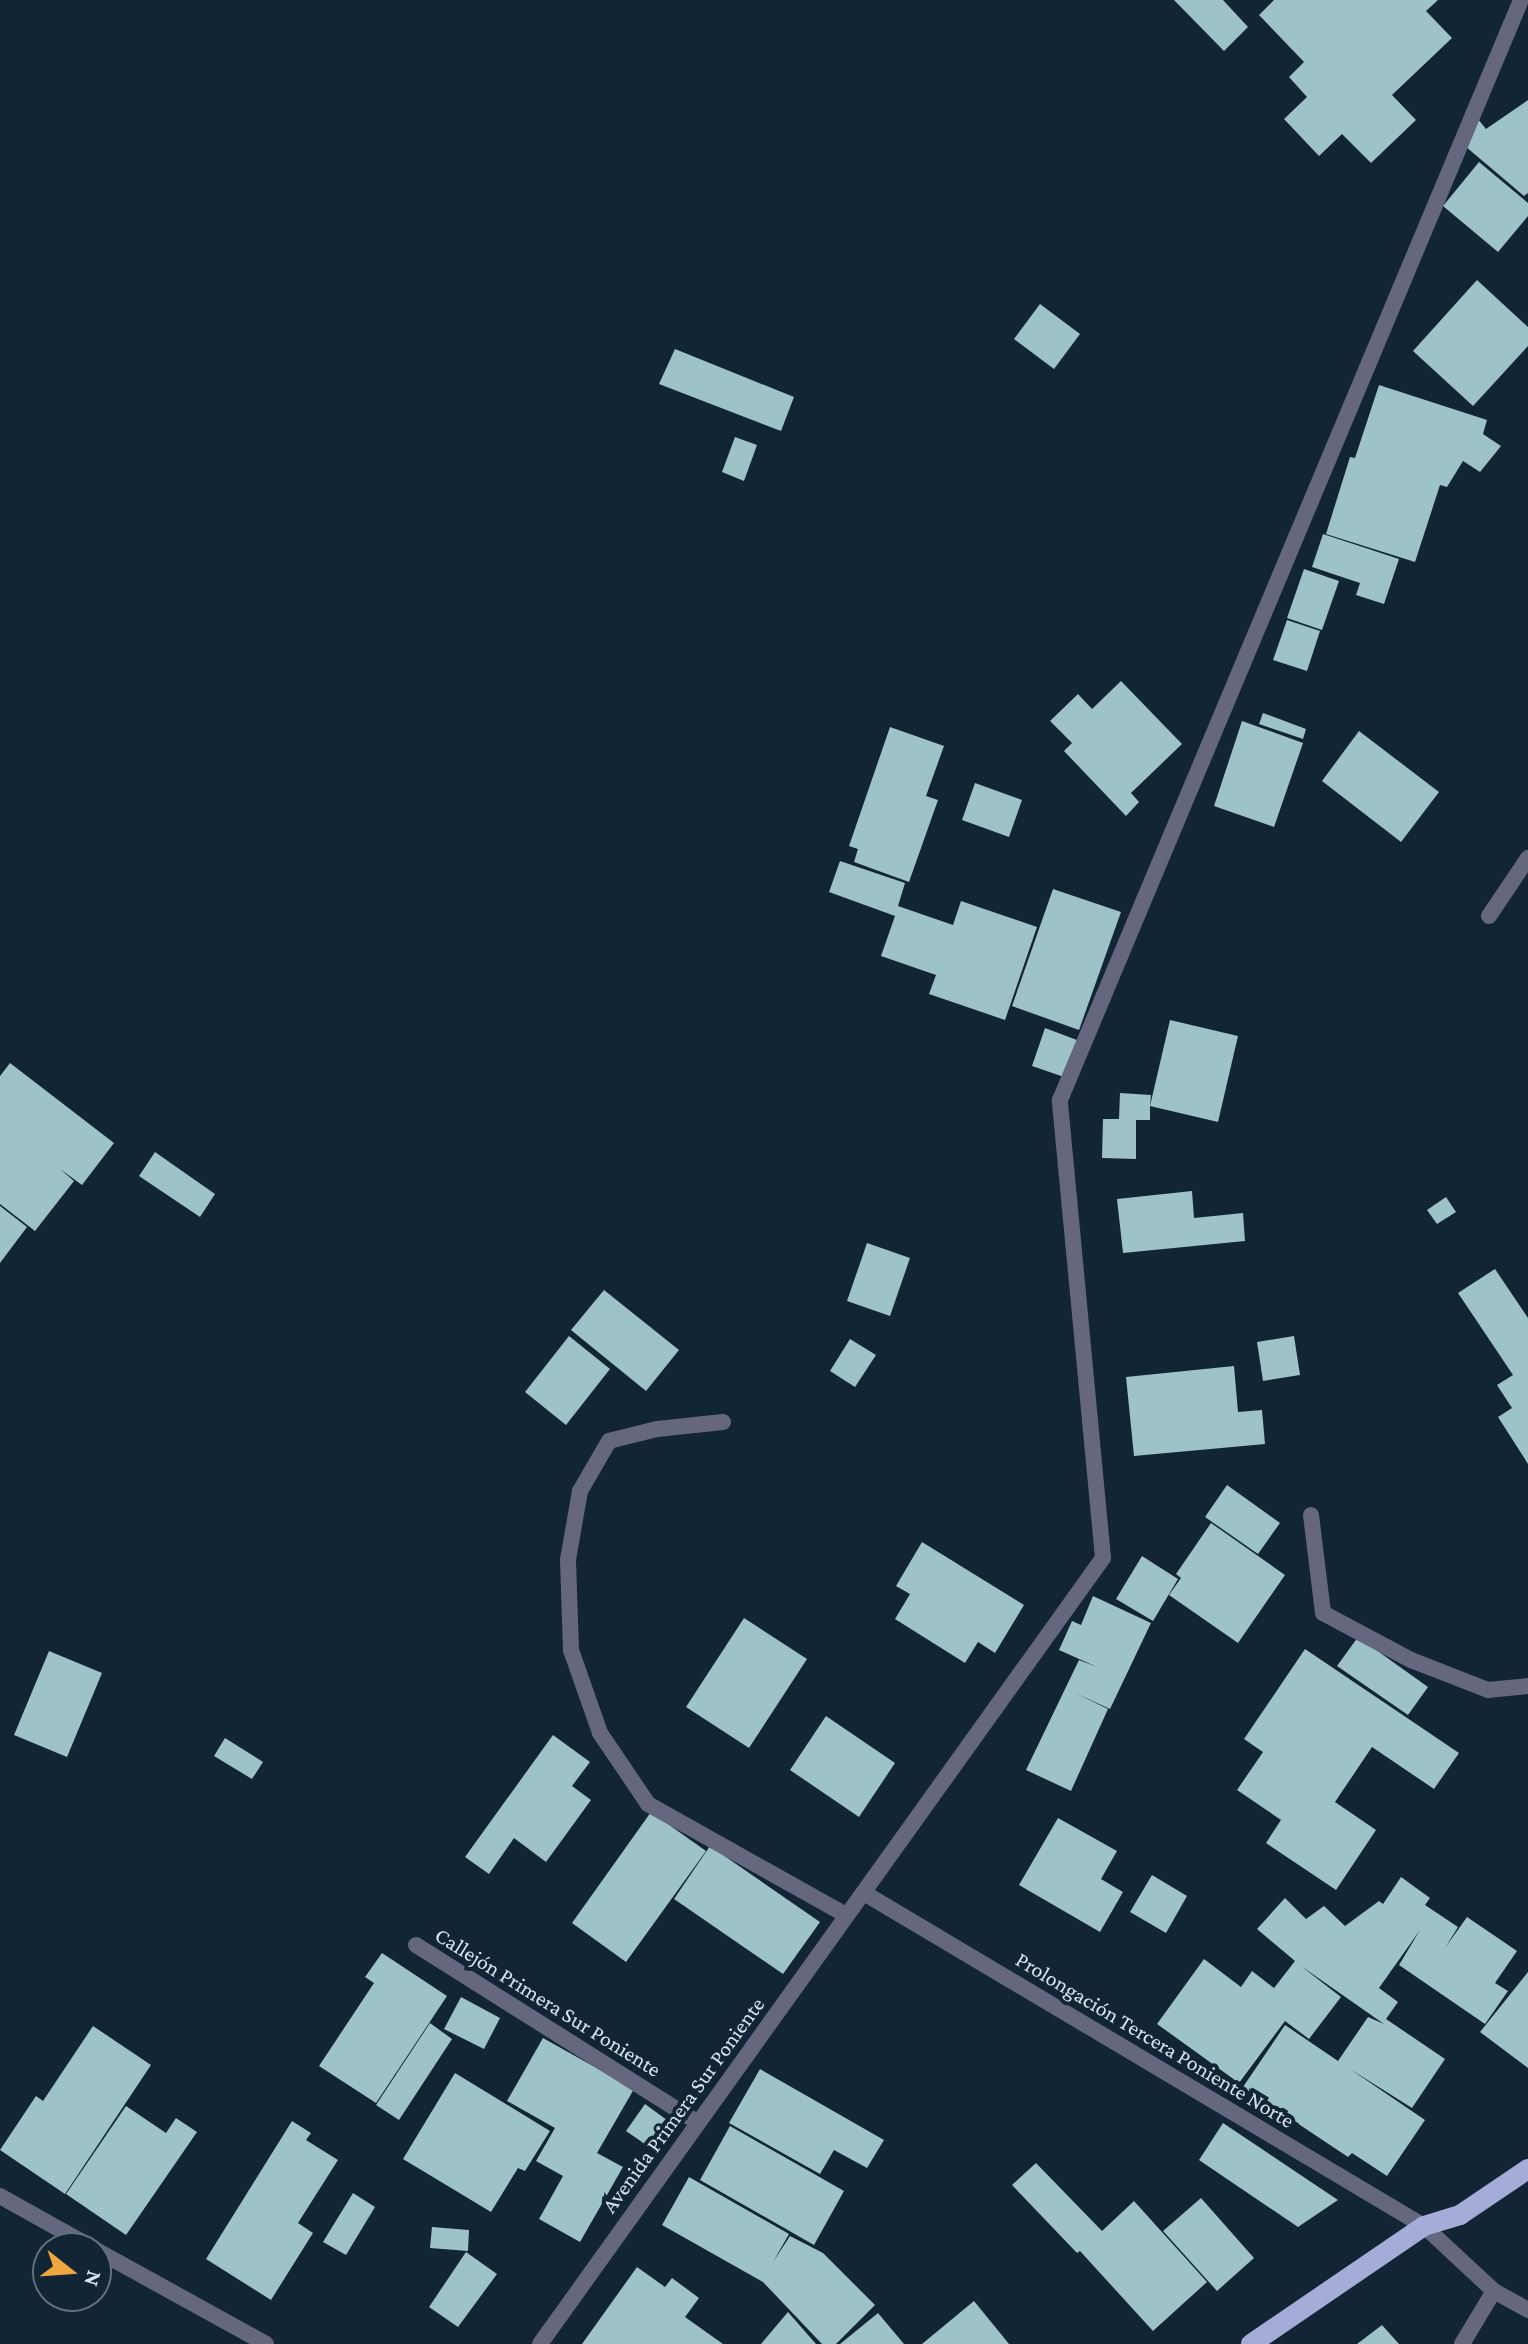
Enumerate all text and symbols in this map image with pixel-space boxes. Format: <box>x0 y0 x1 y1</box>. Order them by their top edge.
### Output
street label: Callejón Primera Sur Poniente <box>430 1922 666 2082</box>
street label: Prolongación Tercera Poniente Norte <box>1011 1946 1299 2134</box>
street label: Avenida Primera Sur Poniente <box>596 1992 770 2218</box>
north arrow <box>32 2232 112 2312</box>
text: N <box>79 2268 108 2289</box>

